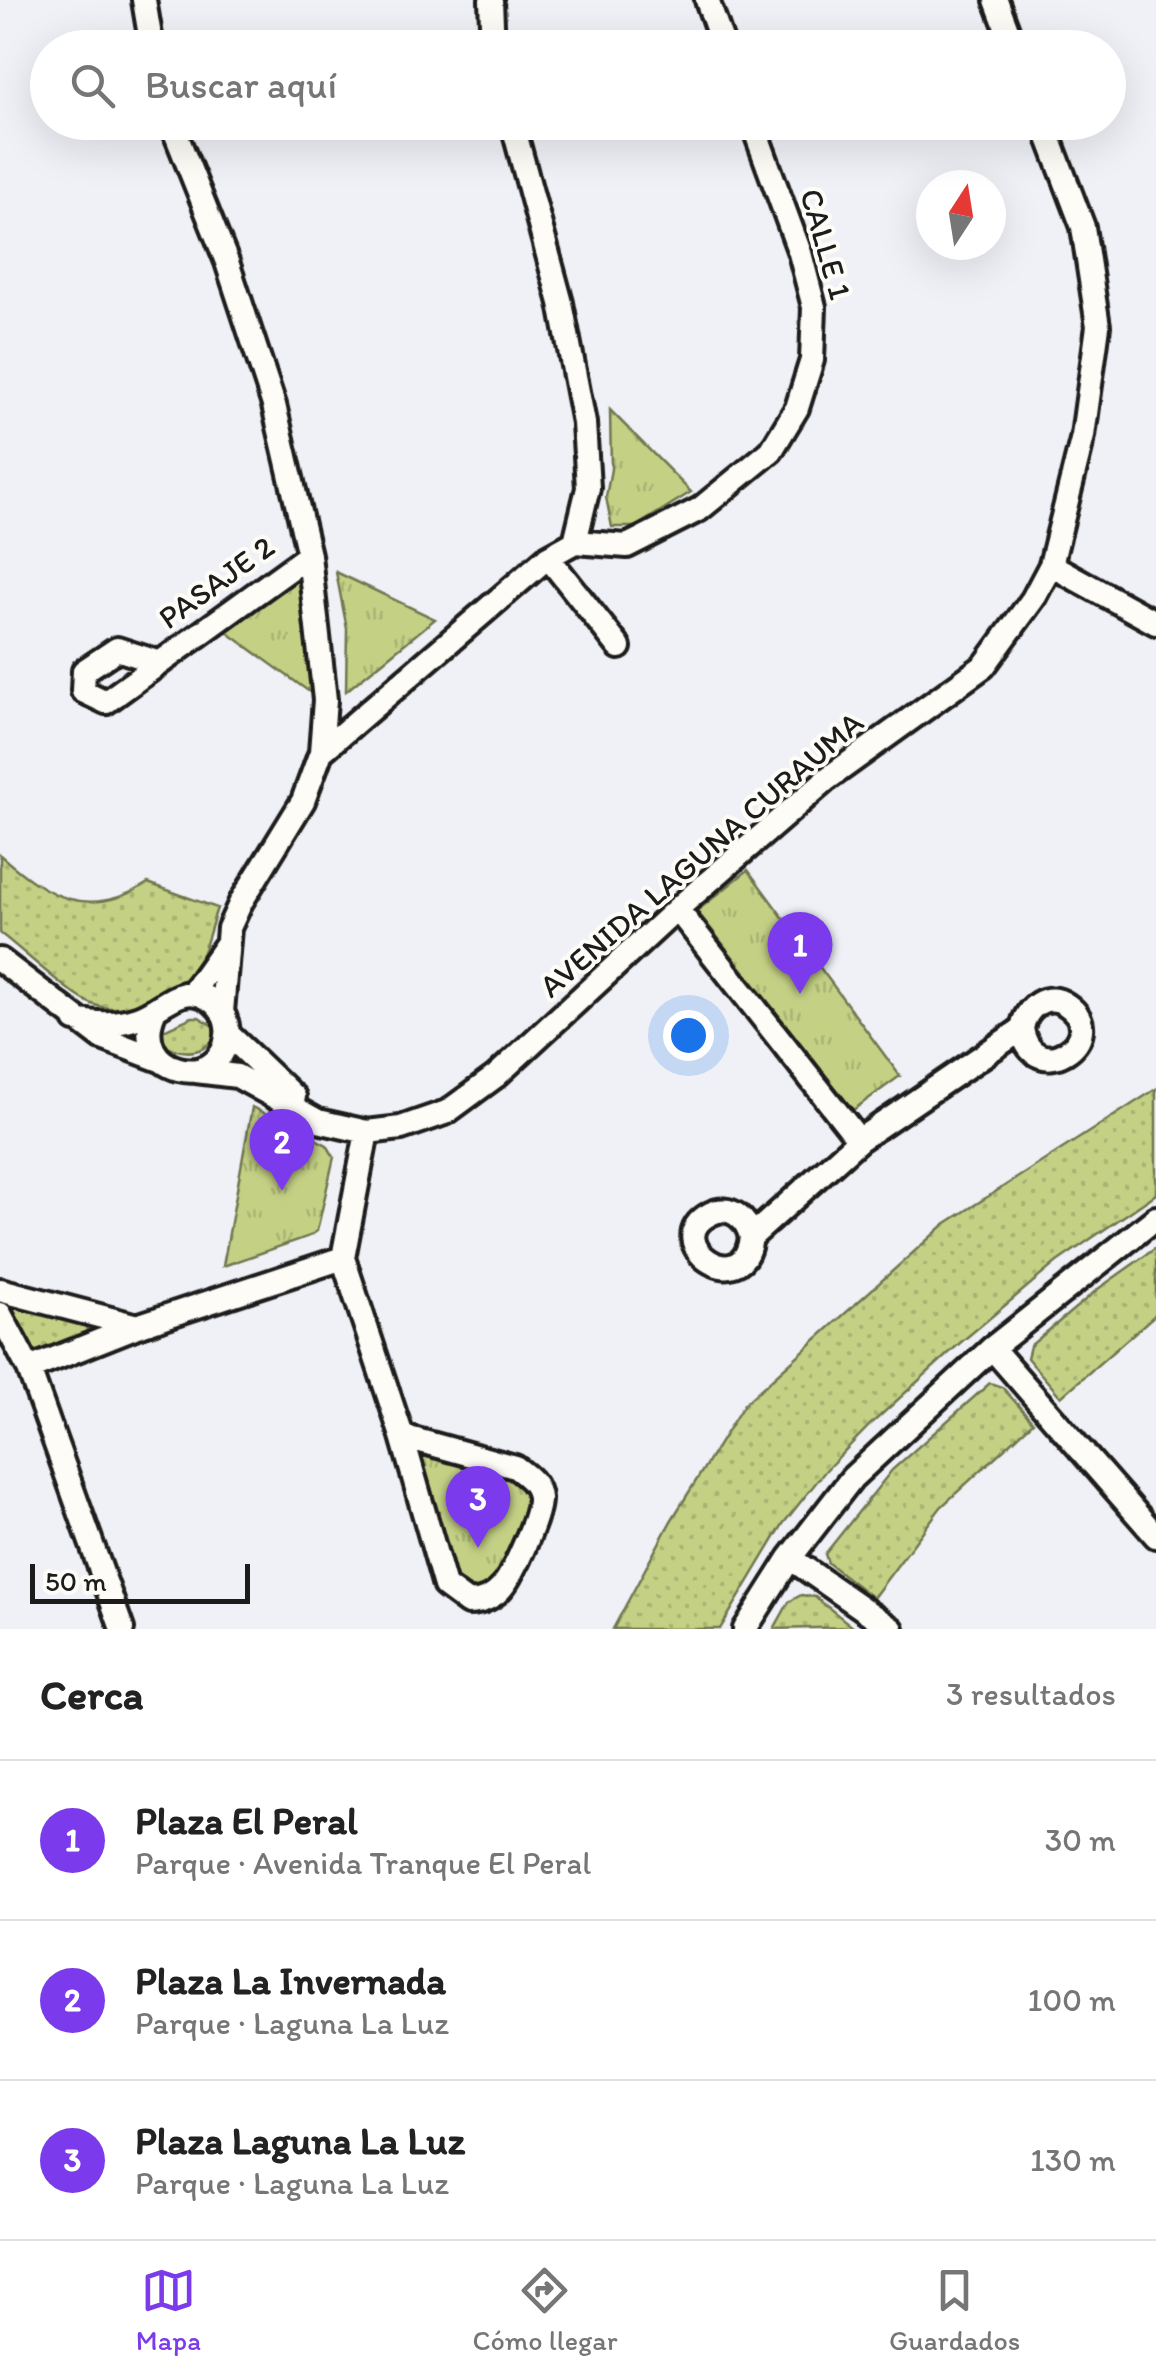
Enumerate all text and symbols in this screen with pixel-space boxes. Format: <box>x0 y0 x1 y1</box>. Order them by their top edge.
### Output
search box <box>30 30 1126 140</box>
icon: search <box>65 58 120 113</box>
text: Buscar aquí <box>145 62 337 108</box>
north arrow <box>916 170 1006 260</box>
street label: CALLE 1 <box>792 184 860 304</box>
street label: PASAJE 2 <box>151 527 281 637</box>
street label: AVENIDA LAGUNA CURAUMA <box>531 703 871 1005</box>
pin: 1 <box>768 912 832 994</box>
your location <box>663 1010 714 1061</box>
pin: 2 <box>250 1108 314 1191</box>
pin: 3 <box>446 1466 510 1548</box>
scale bar <box>30 1559 250 1604</box>
text: 50 m <box>45 1564 107 1598</box>
text: Cerca <box>40 1669 144 1720</box>
text: 3 resultados <box>946 1675 1116 1713</box>
text: Plaza El Peral <box>135 1798 358 1844</box>
text: 1 <box>65 1821 80 1859</box>
text: 30 m <box>1045 1821 1116 1859</box>
text: Parque · Avenida Tranque El Peral <box>135 1844 591 1882</box>
text: Plaza La Invernada <box>135 1958 446 2004</box>
text: 2 <box>64 1981 81 2019</box>
text: 100 m <box>1028 1981 1116 2019</box>
text: Parque · Laguna La Luz <box>135 2004 449 2042</box>
text: Plaza Laguna La Luz <box>135 2118 465 2164</box>
text: 3 <box>64 2141 81 2179</box>
text: 130 m <box>1030 2141 1116 2179</box>
text: Parque · Laguna La Luz <box>135 2164 449 2202</box>
tab: Mapa <box>136 2263 201 2357</box>
tab: Cómo llegar <box>472 2263 617 2357</box>
tab: Guardados <box>889 2263 1020 2357</box>

